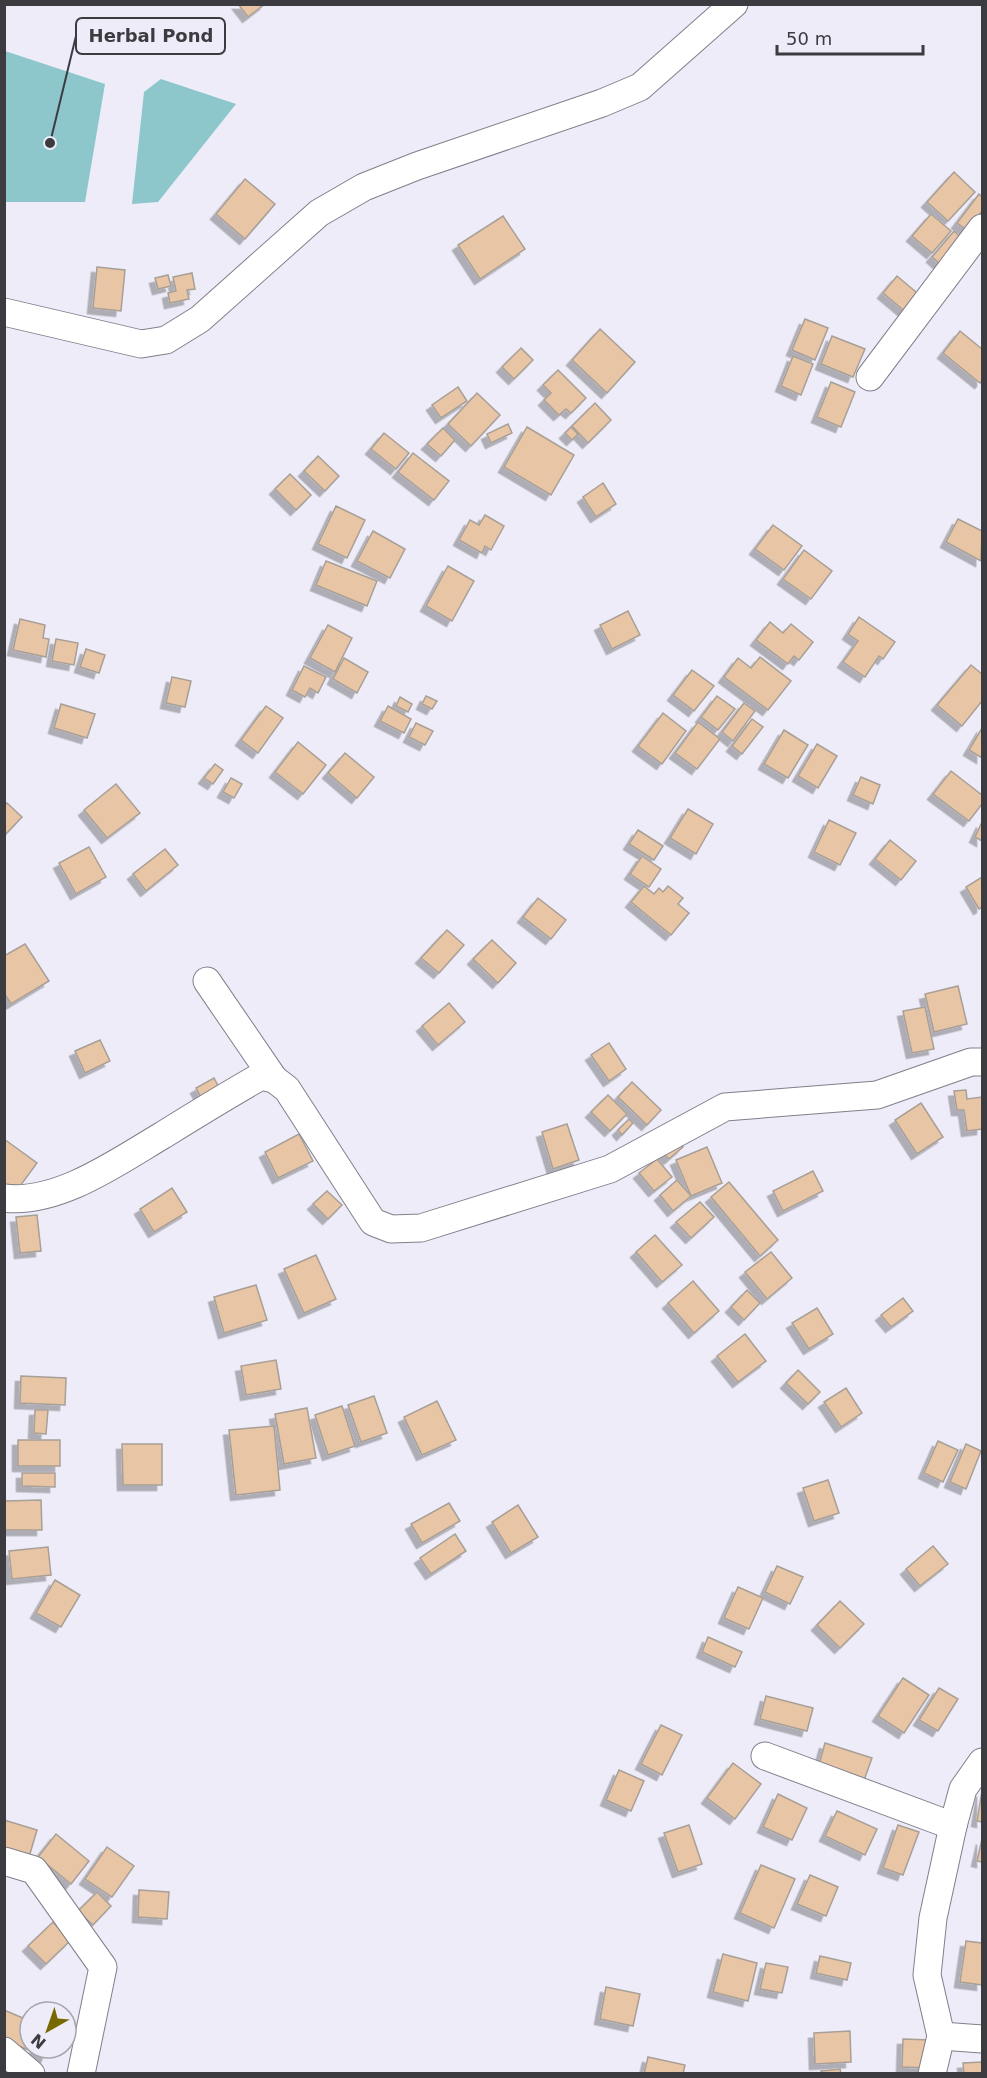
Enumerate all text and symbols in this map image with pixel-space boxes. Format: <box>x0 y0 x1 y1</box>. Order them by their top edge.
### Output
callout: Herbal Pond <box>76 18 225 54</box>
scale bar <box>777 18 922 56</box>
text: Herbal Pond <box>89 25 213 46</box>
text: 50 m <box>786 28 832 49</box>
north arrow <box>18 2000 78 2060</box>
text: N <box>27 2030 50 2053</box>

